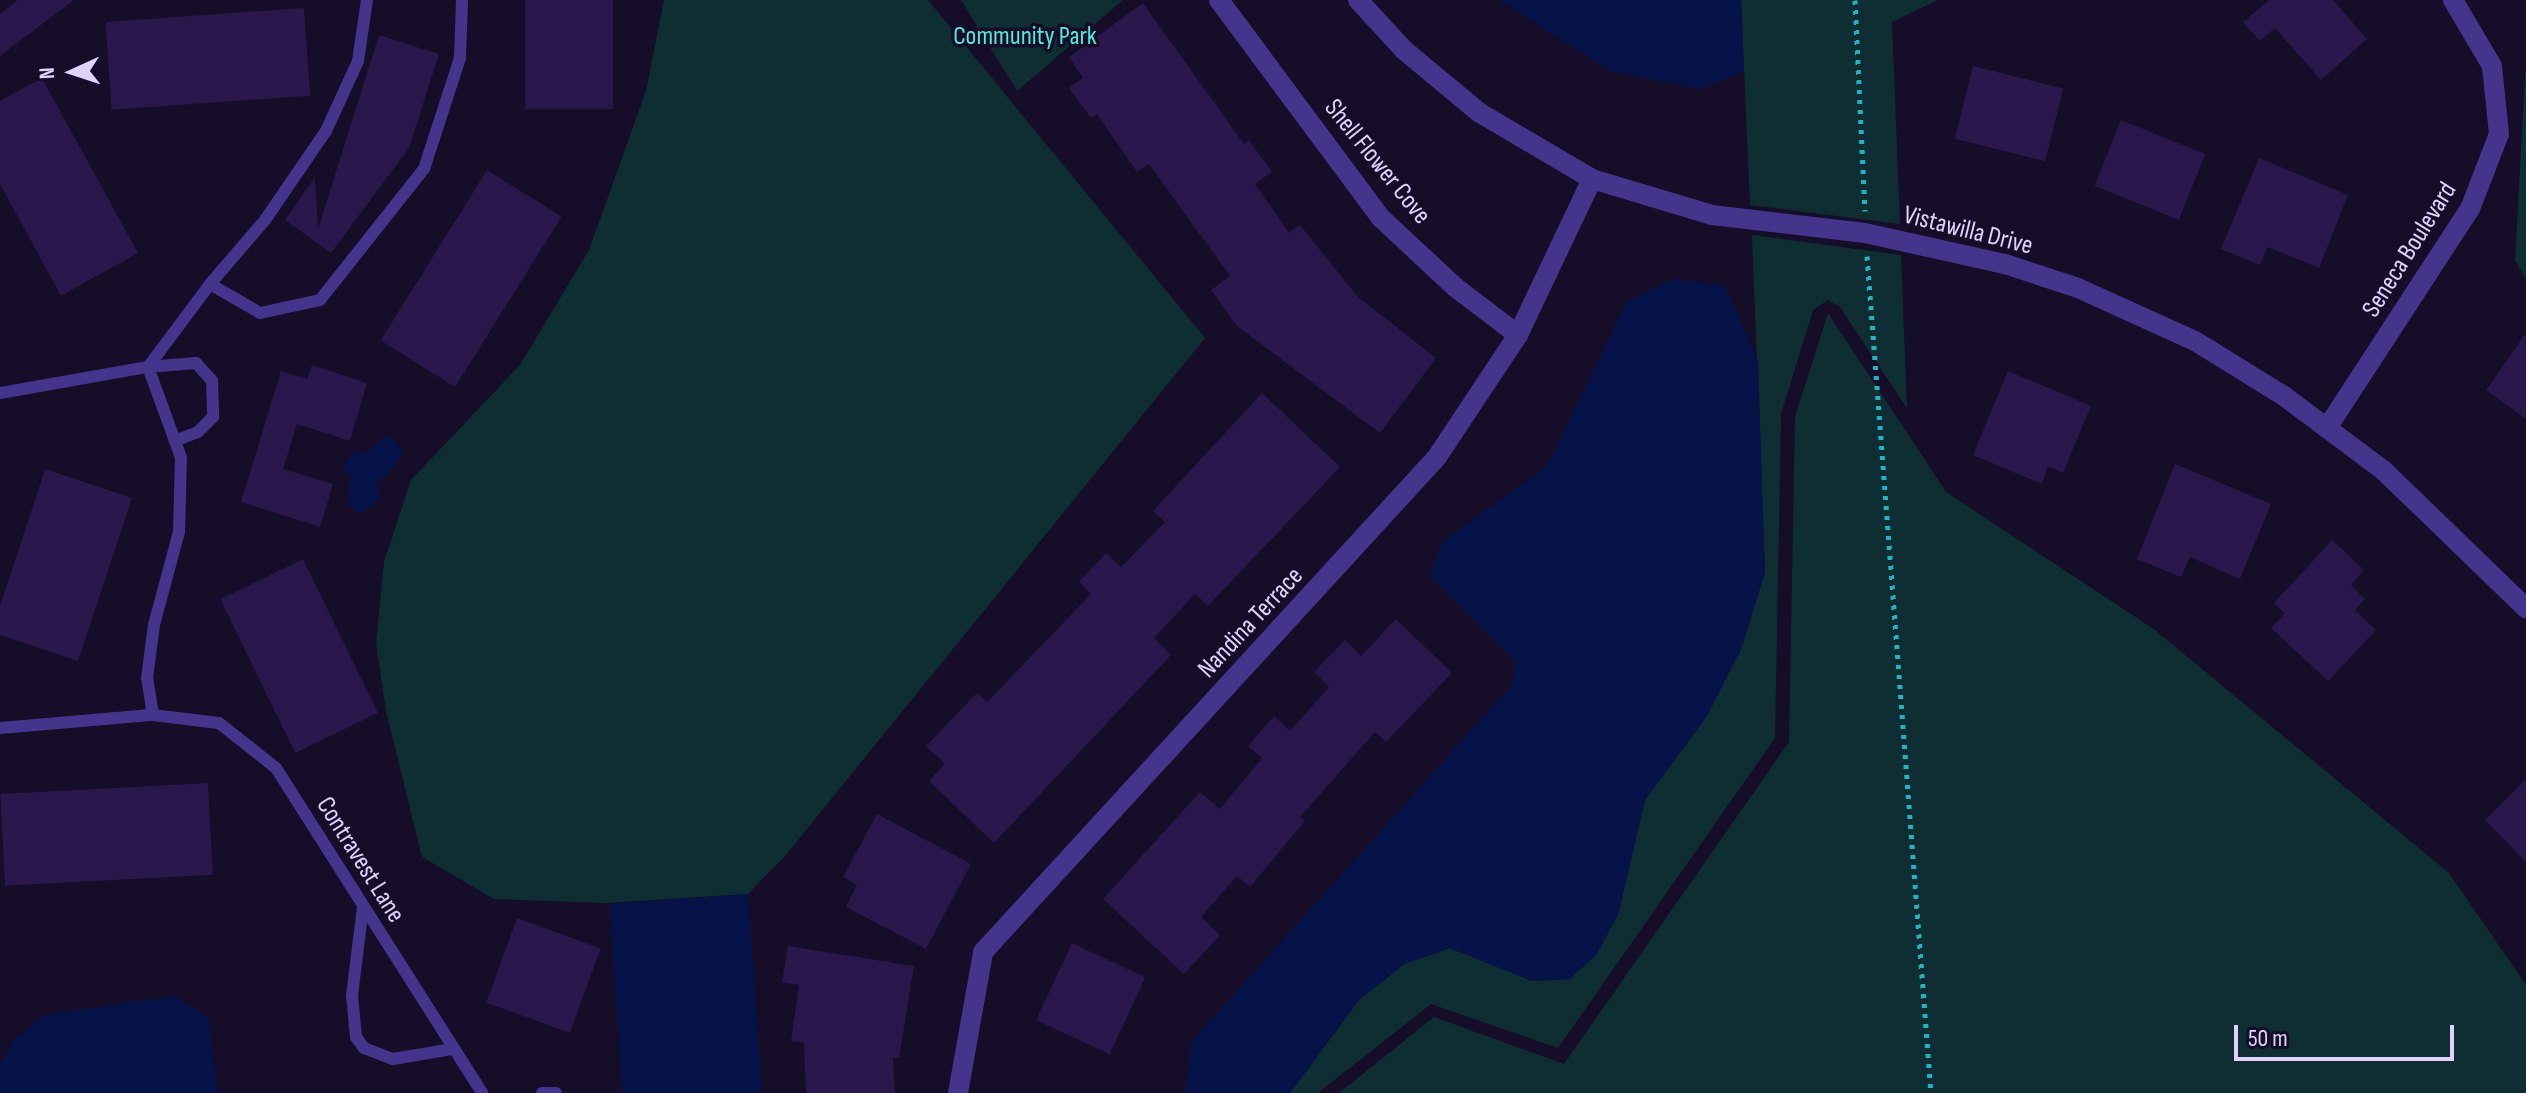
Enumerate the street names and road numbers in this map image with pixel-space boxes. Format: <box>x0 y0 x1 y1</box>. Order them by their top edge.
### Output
street label: Shell Flower Cove <box>1317 93 1437 231</box>
street label: Seneca Boulevard <box>2356 177 2464 323</box>
street label: Vistawilla Drive <box>1900 200 2036 262</box>
street label: Nandina Terrace <box>1192 561 1310 685</box>
street label: Contravest Lane <box>309 791 411 929</box>

